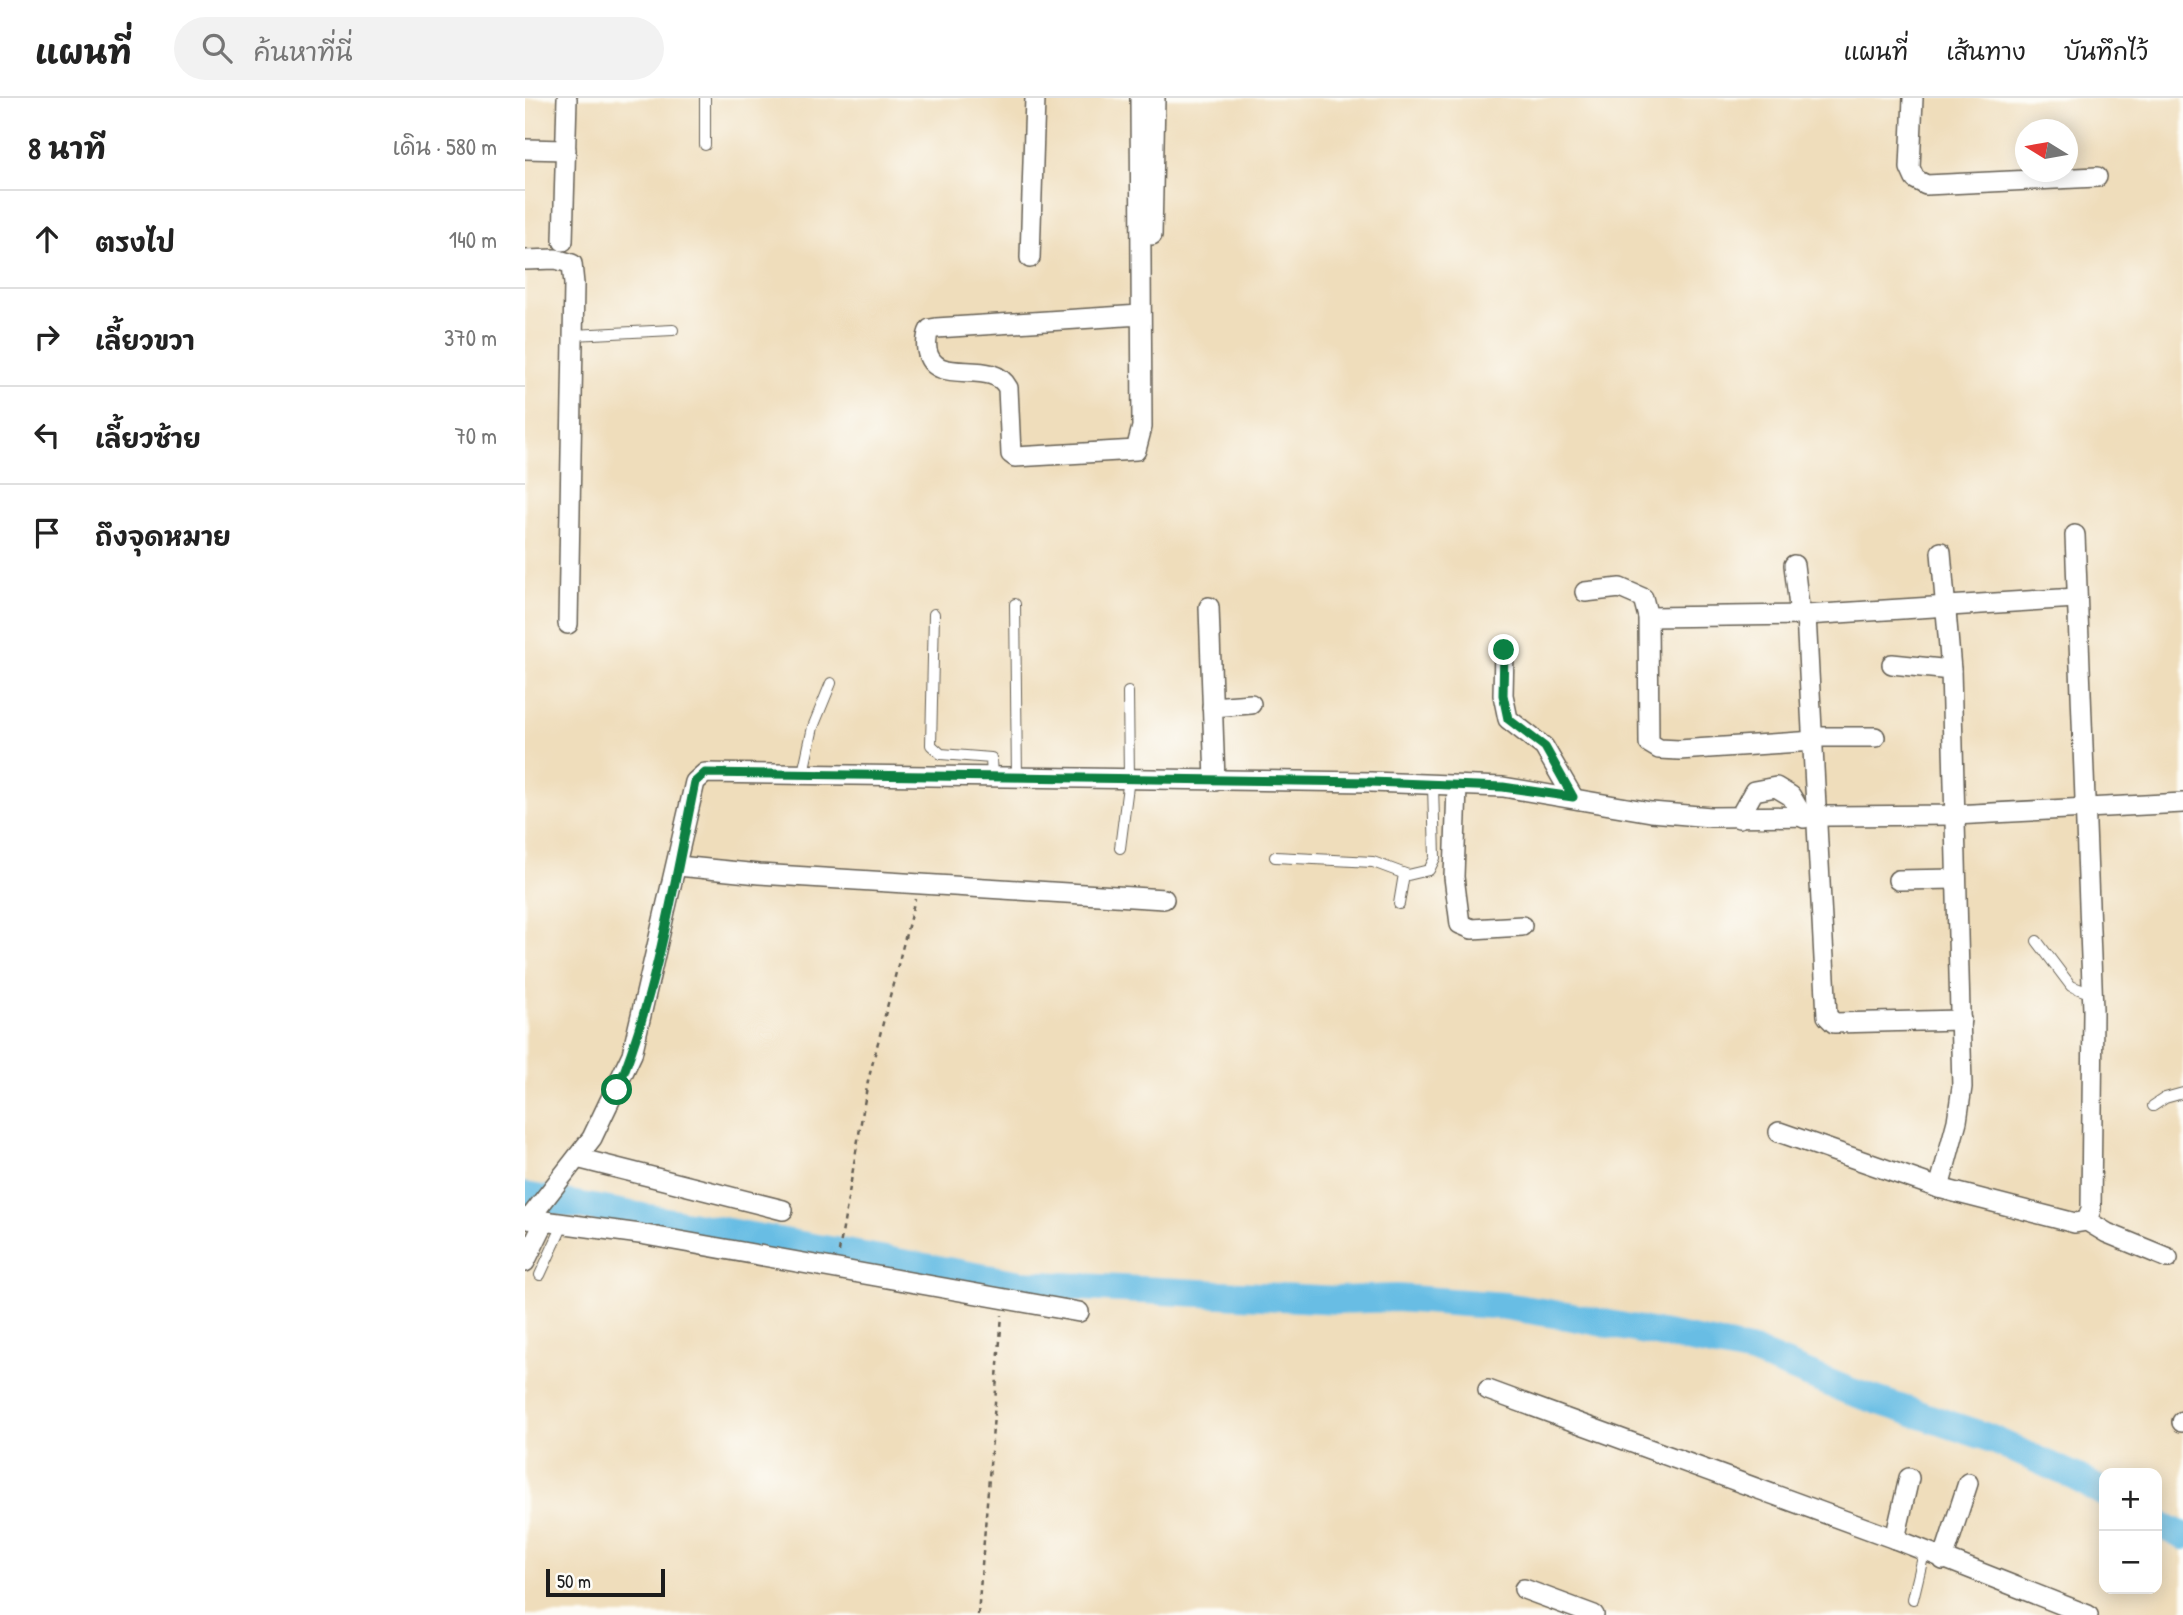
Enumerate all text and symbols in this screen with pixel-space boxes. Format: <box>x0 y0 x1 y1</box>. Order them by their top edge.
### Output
search box <box>174 17 664 80</box>
icon: search <box>198 29 236 67</box>
text: แผนที่ <box>35 30 132 74</box>
text: ค้นหาที่นี่ <box>254 34 353 69</box>
text: แผนที่ <box>1843 35 1908 67</box>
text: เส้นทาง <box>1946 35 2026 67</box>
text: บันทึกไว้ <box>2064 35 2148 67</box>
north arrow <box>2015 119 2078 182</box>
text: 8 นาที <box>28 128 106 168</box>
text: เดิน · 580 m <box>392 131 497 162</box>
icon: ahead <box>28 220 66 258</box>
text: 140 m <box>449 224 497 255</box>
text: ตรงไป <box>95 225 175 260</box>
icon: right <box>28 318 66 356</box>
text: 370 m <box>444 322 497 353</box>
text: เลี้ยวขวา <box>95 323 195 358</box>
icon: left <box>28 416 66 454</box>
text: 70 m <box>454 420 497 451</box>
text: เลี้ยวซ้าย <box>95 421 201 456</box>
icon: arrive <box>28 514 66 552</box>
text: ถึงจุดหมาย <box>95 519 231 554</box>
route end <box>1488 634 1519 665</box>
route start <box>601 1074 632 1105</box>
map controls <box>2099 1468 2162 1594</box>
button: + <box>2099 1468 2162 1531</box>
button: − <box>2099 1531 2162 1594</box>
scale bar <box>546 1566 665 1598</box>
text: 50 m <box>557 1568 591 1594</box>

